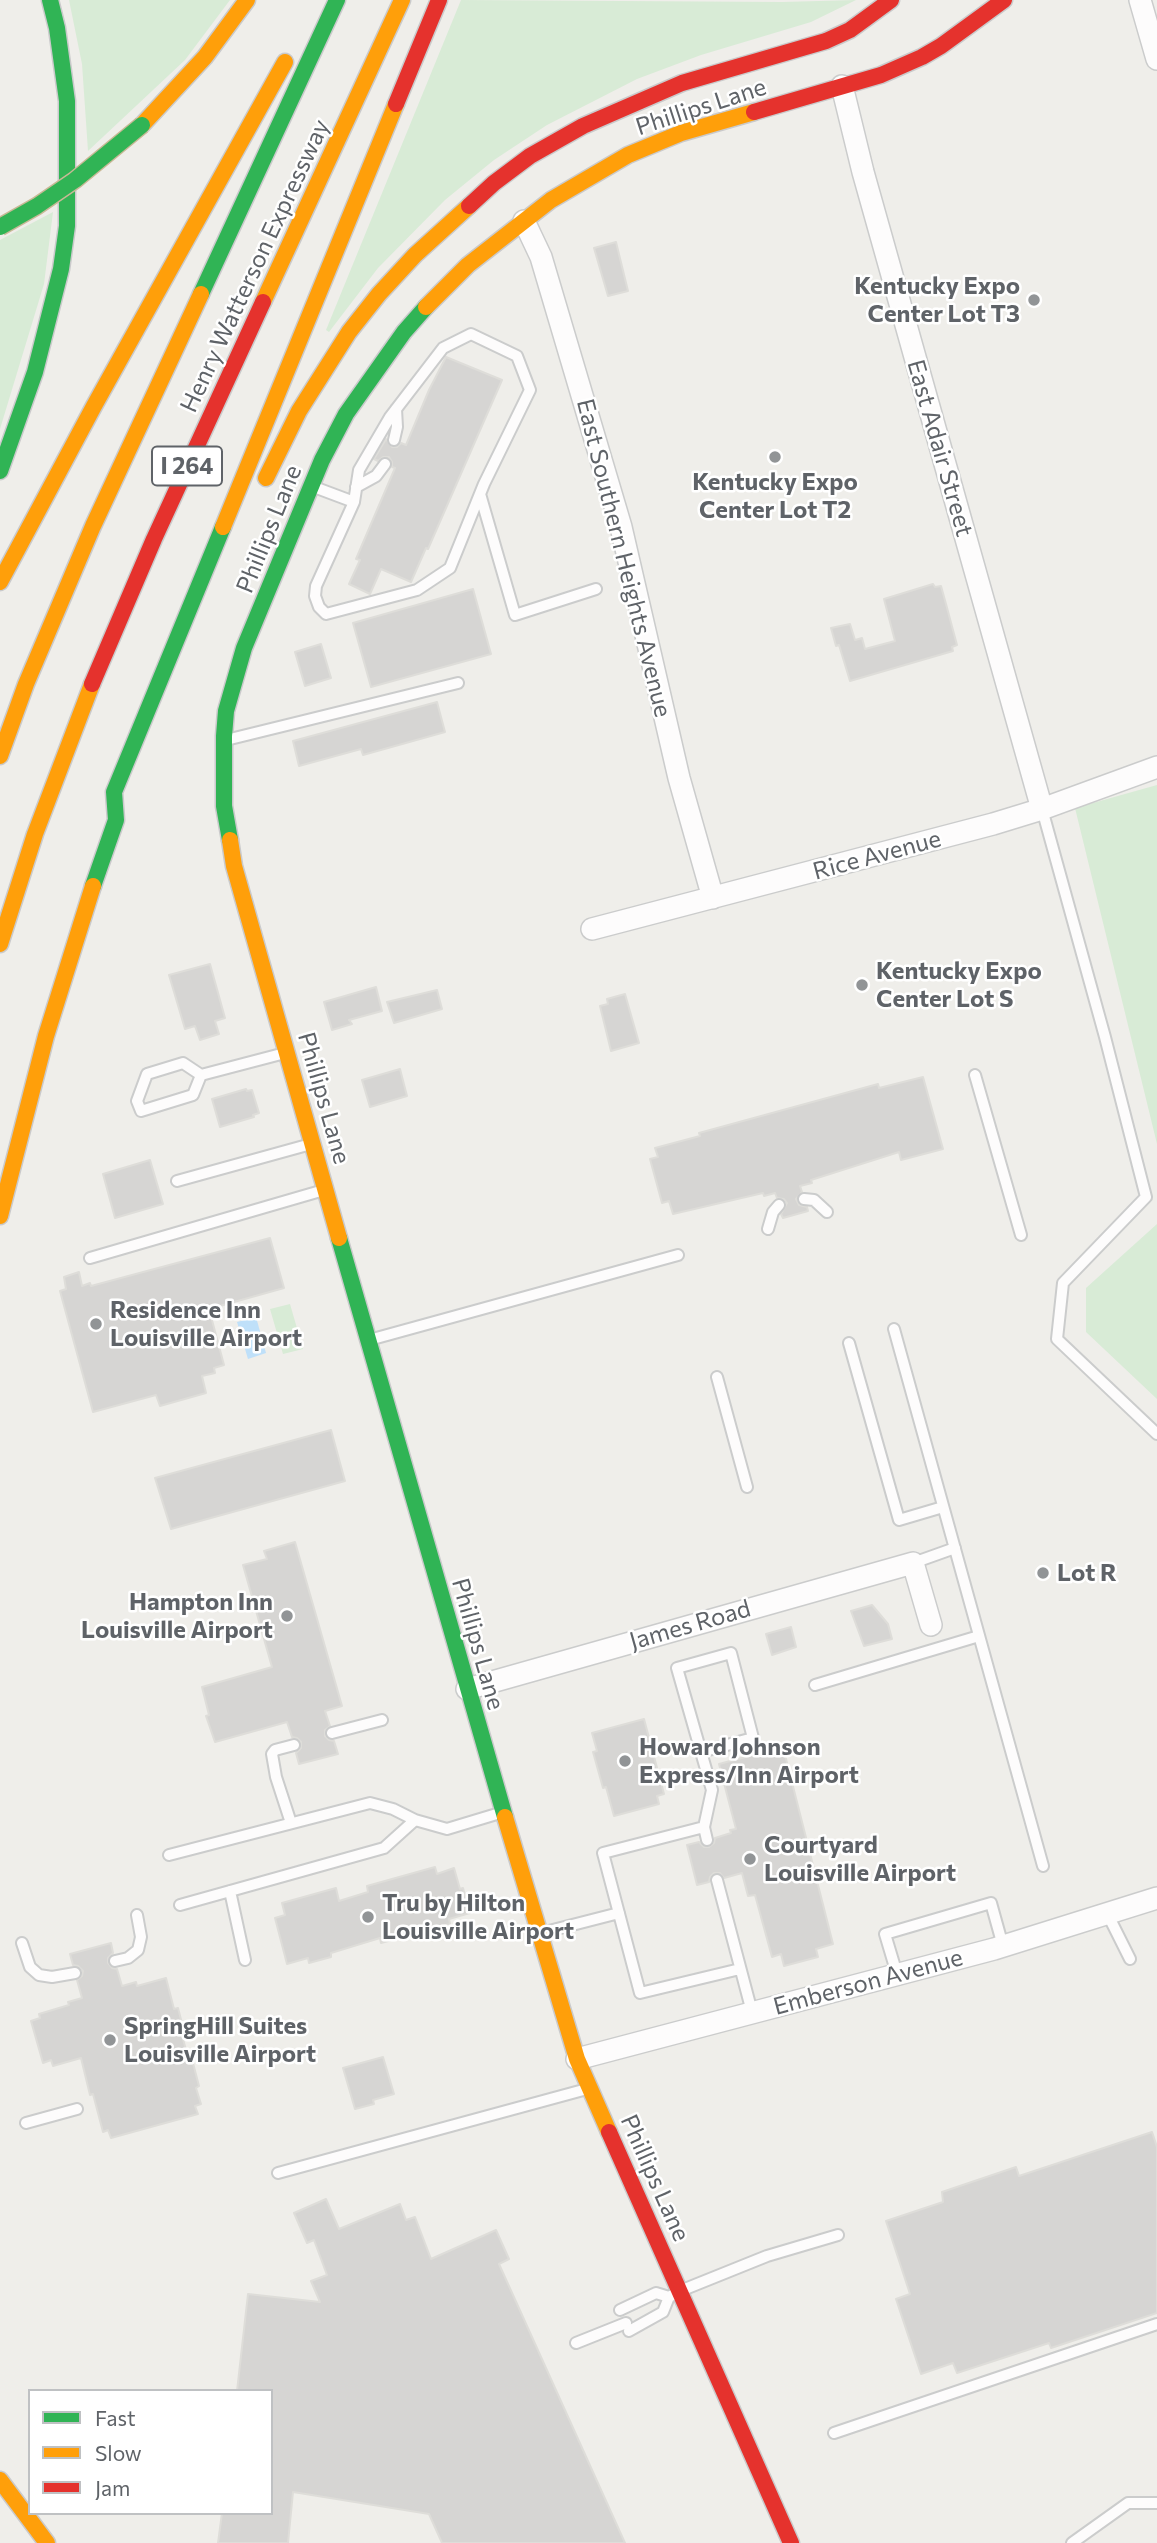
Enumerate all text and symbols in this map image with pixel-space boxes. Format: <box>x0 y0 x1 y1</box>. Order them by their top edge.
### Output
street label: Phillips Lane <box>632 72 770 142</box>
street label: Henry Watterson Expressway <box>174 115 336 417</box>
place label: Kentucky Expo Center Lot T3 <box>854 272 1020 328</box>
marker: Kentucky Expo Center Lot T3 <box>1026 292 1042 308</box>
street label: East Adair Street <box>901 356 979 540</box>
street label: East Southern Heights Avenue <box>570 396 678 720</box>
road number: I 264 <box>152 446 222 486</box>
marker: Kentucky Expo Center Lot T2 <box>767 449 783 465</box>
street label: Phillips Lane <box>230 461 308 597</box>
place label: Kentucky Expo Center Lot T2 <box>692 468 858 524</box>
street label: Rice Avenue <box>810 824 944 886</box>
place label: Kentucky Expo Center Lot S <box>876 957 1042 1013</box>
marker: Kentucky Expo Center Lot S <box>854 977 870 993</box>
street label: Phillips Lane <box>291 1029 357 1167</box>
place label: Residence Inn Louisville Airport <box>110 1296 302 1352</box>
marker: Residence Inn Louisville Airport <box>88 1316 104 1332</box>
place label: Lot R <box>1057 1559 1117 1587</box>
marker: Lot R <box>1035 1565 1051 1581</box>
street label: Phillips Lane <box>445 1575 511 1713</box>
place label: Hampton Inn Louisville Airport <box>81 1588 273 1644</box>
street label: James Road <box>626 1594 754 1656</box>
marker: Hampton Inn Louisville Airport <box>279 1608 295 1624</box>
place label: Howard Johnson Express/Inn Airport <box>639 1733 859 1789</box>
marker: Howard Johnson Express/Inn Airport <box>617 1753 633 1769</box>
place label: Courtyard Louisville Airport <box>764 1831 956 1887</box>
marker: Courtyard Louisville Airport <box>742 1851 758 1867</box>
place label: Tru by Hilton Louisville Airport <box>382 1889 574 1945</box>
marker: Tru by Hilton Louisville Airport <box>360 1909 376 1925</box>
street label: Emberson Avenue <box>770 1943 966 2021</box>
place label: SpringHill Suites Louisville Airport <box>124 2012 316 2068</box>
marker: SpringHill Suites Louisville Airport <box>102 2032 118 2048</box>
street label: Phillips Lane <box>614 2110 696 2246</box>
legend <box>28 2389 273 2515</box>
text: Fast <box>95 2405 136 2430</box>
text: Slow <box>95 2440 142 2465</box>
text: Jam <box>95 2475 130 2500</box>

